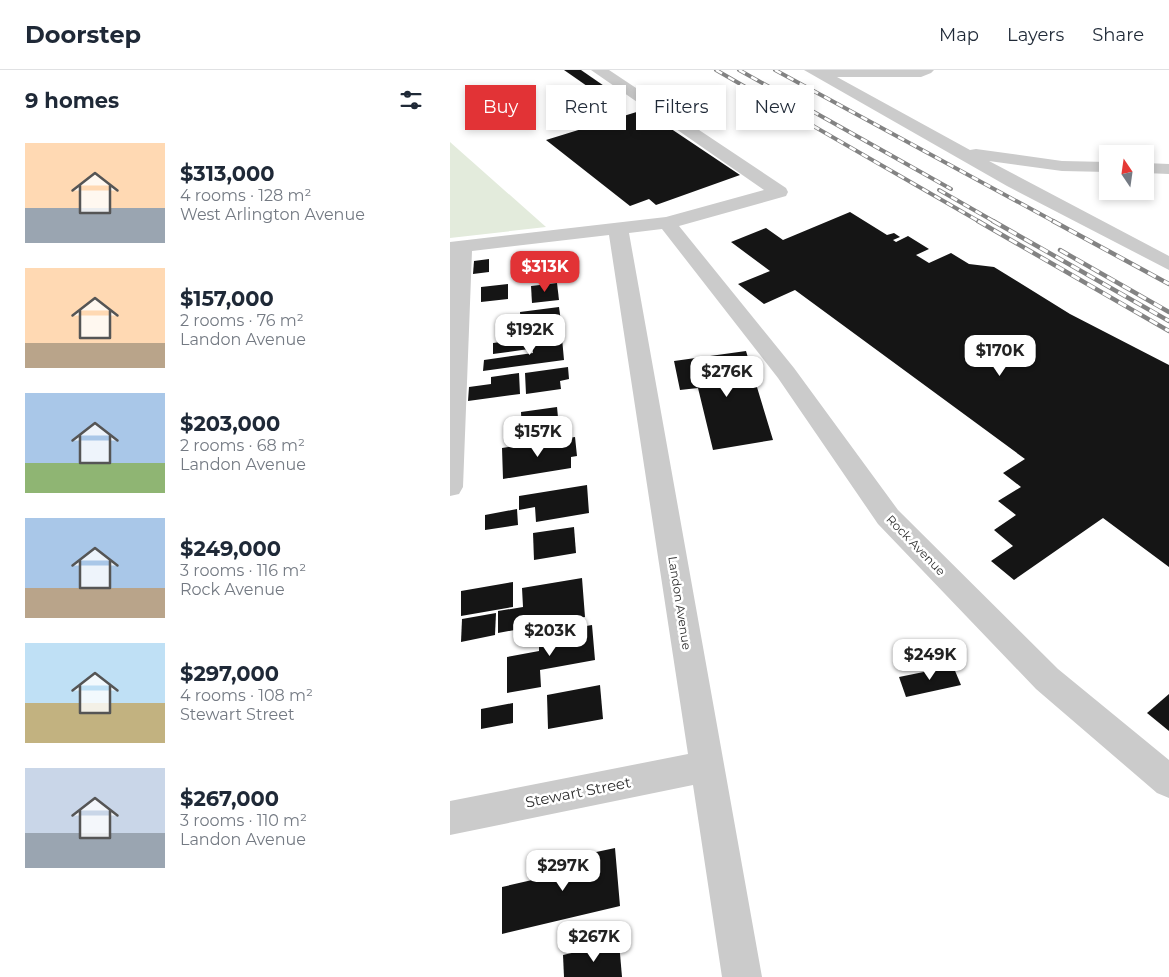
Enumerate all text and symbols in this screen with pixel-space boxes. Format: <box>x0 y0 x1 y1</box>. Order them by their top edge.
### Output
text: Doorstep <box>25 20 141 49</box>
text: Map <box>939 24 979 46</box>
text: Layers <box>1007 24 1064 46</box>
text: Share <box>1092 24 1144 46</box>
chip: Buy <box>465 85 536 130</box>
chip: Rent <box>546 85 626 130</box>
chip: Filters <box>636 85 726 130</box>
chip: New <box>736 85 814 130</box>
icon: filters <box>397 86 425 114</box>
text: 9 homes <box>25 88 119 113</box>
north arrow <box>1099 145 1154 200</box>
map controls <box>1099 145 1154 200</box>
text: $313,000 <box>180 161 274 186</box>
icon: home <box>65 163 125 223</box>
text: 4 rooms · 128 m² <box>180 186 311 205</box>
text: West Arlington Avenue <box>180 205 365 224</box>
pin: $313K <box>510 250 580 293</box>
text: $313K <box>521 257 569 276</box>
text: $157,000 <box>180 286 274 311</box>
icon: home <box>65 288 125 348</box>
text: 2 rooms · 76 m² <box>180 311 304 330</box>
pin: $192K <box>495 314 565 356</box>
text: $192K <box>506 320 554 339</box>
text: Landon Avenue <box>180 330 306 349</box>
pin: $170K <box>965 334 1035 377</box>
text: $170K <box>976 341 1024 360</box>
pin: $276K <box>692 356 762 398</box>
text: $276K <box>701 362 753 381</box>
text: $203,000 <box>180 411 280 436</box>
icon: home <box>65 413 125 473</box>
pin: $157K <box>503 416 573 458</box>
text: $157K <box>514 422 562 441</box>
text: 2 rooms · 68 m² <box>180 436 305 455</box>
text: Landon Avenue <box>180 455 306 474</box>
street label: Rock Avenue <box>883 512 949 578</box>
text: $249,000 <box>180 536 281 561</box>
icon: home <box>65 538 125 598</box>
street label: Landon Avenue <box>665 555 695 651</box>
text: 3 rooms · 116 m² <box>180 561 306 580</box>
text: Rock Avenue <box>180 580 285 599</box>
pin: $203K <box>515 614 585 657</box>
text: $203K <box>524 621 576 640</box>
pin: $249K <box>895 638 965 681</box>
text: $249K <box>904 645 956 664</box>
text: $297,000 <box>180 661 279 686</box>
icon: home <box>65 663 125 723</box>
text: 4 rooms · 108 m² <box>180 686 313 705</box>
text: Stewart Street <box>180 705 294 724</box>
street label: Stewart Street <box>524 772 632 812</box>
text: $267,000 <box>180 786 279 811</box>
icon: home <box>65 788 125 848</box>
text: 3 rooms · 110 m² <box>180 811 307 830</box>
text: Landon Avenue <box>180 830 306 849</box>
pin: $297K <box>528 850 598 892</box>
text: $297K <box>537 856 589 875</box>
pin: $267K <box>559 920 629 963</box>
text: $267K <box>568 927 620 946</box>

